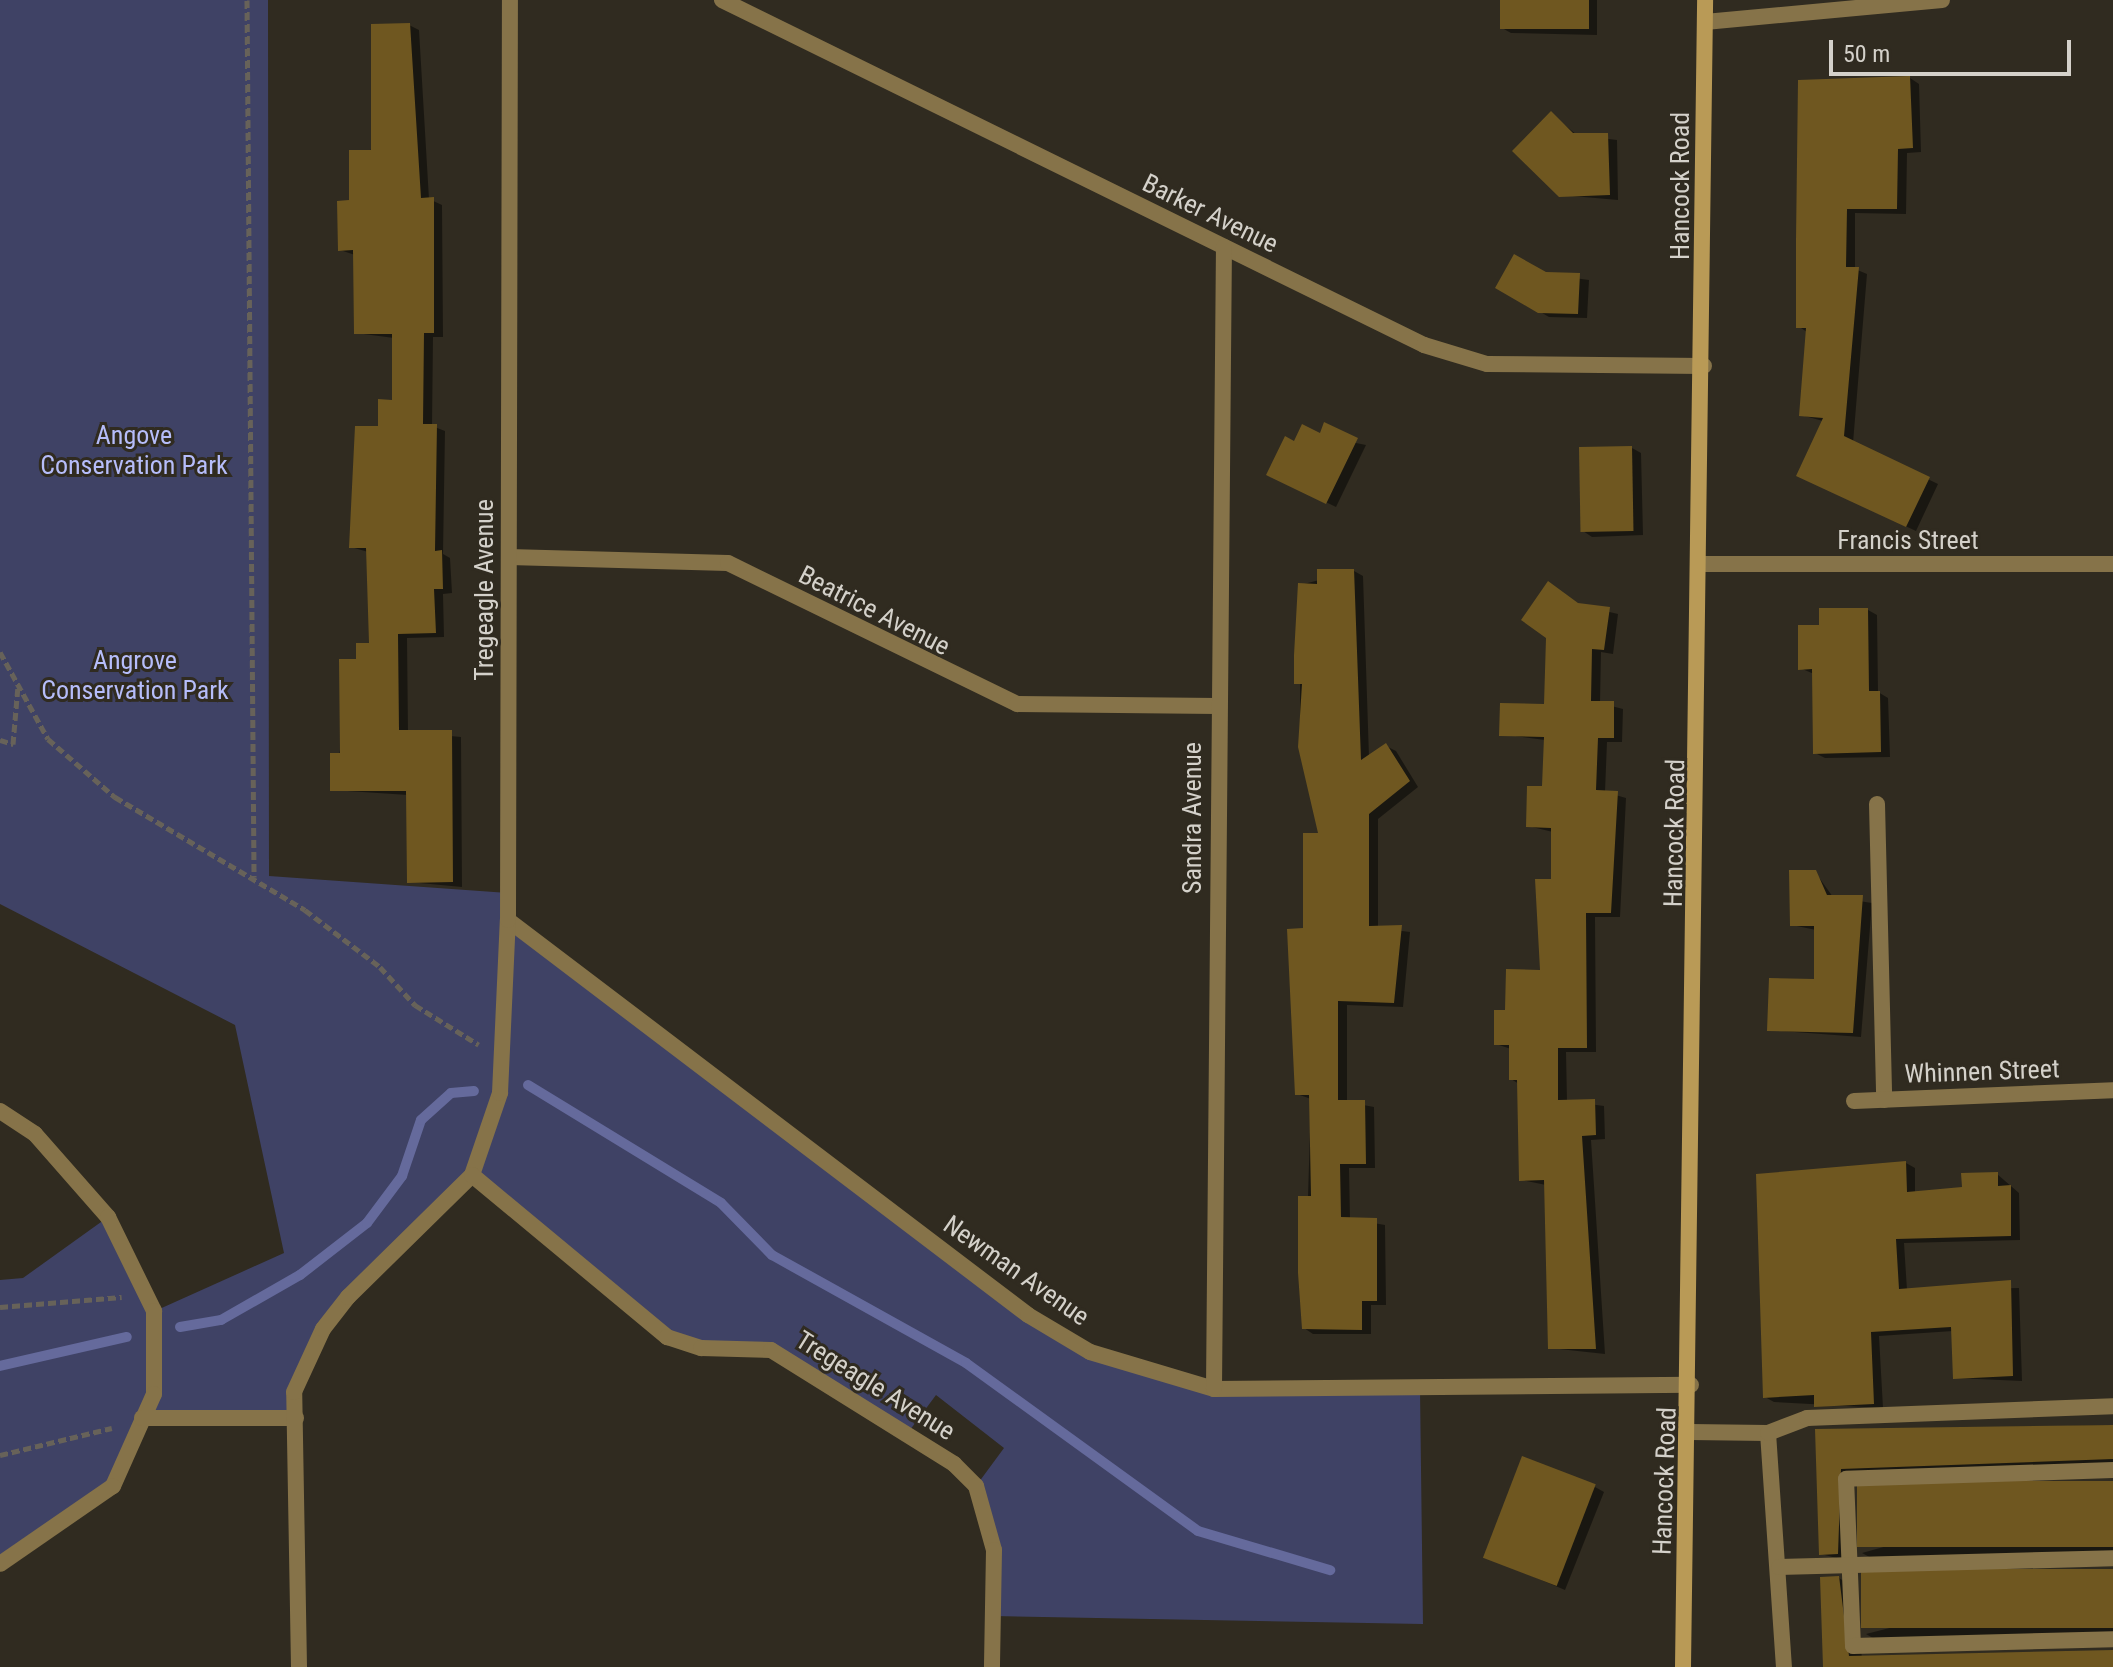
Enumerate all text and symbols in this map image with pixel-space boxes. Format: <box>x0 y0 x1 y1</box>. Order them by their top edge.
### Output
scale bar <box>1833 24 2075 74</box>
text: 50 m <box>1843 40 1890 68</box>
street label: Hancock Road <box>1665 112 1697 260</box>
street label: Barker Avenue <box>1137 168 1283 260</box>
park label: Angove Conservation Park <box>40 420 228 482</box>
street label: Tregeagle Avenue <box>469 499 501 681</box>
street label: Francis Street <box>1837 525 1979 557</box>
street label: Beatrice Avenue <box>793 560 955 662</box>
park label: Angrove Conservation Park <box>41 645 229 706</box>
street label: Sandra Avenue <box>1177 742 1209 894</box>
street label: Hancock Road <box>1658 759 1692 907</box>
street label: Whinnen Street <box>1904 1054 2060 1090</box>
street label: Newman Avenue <box>937 1209 1095 1333</box>
street label: Tregeagle Avenue <box>790 1325 960 1447</box>
street label: Hancock Road <box>1647 1406 1683 1556</box>

